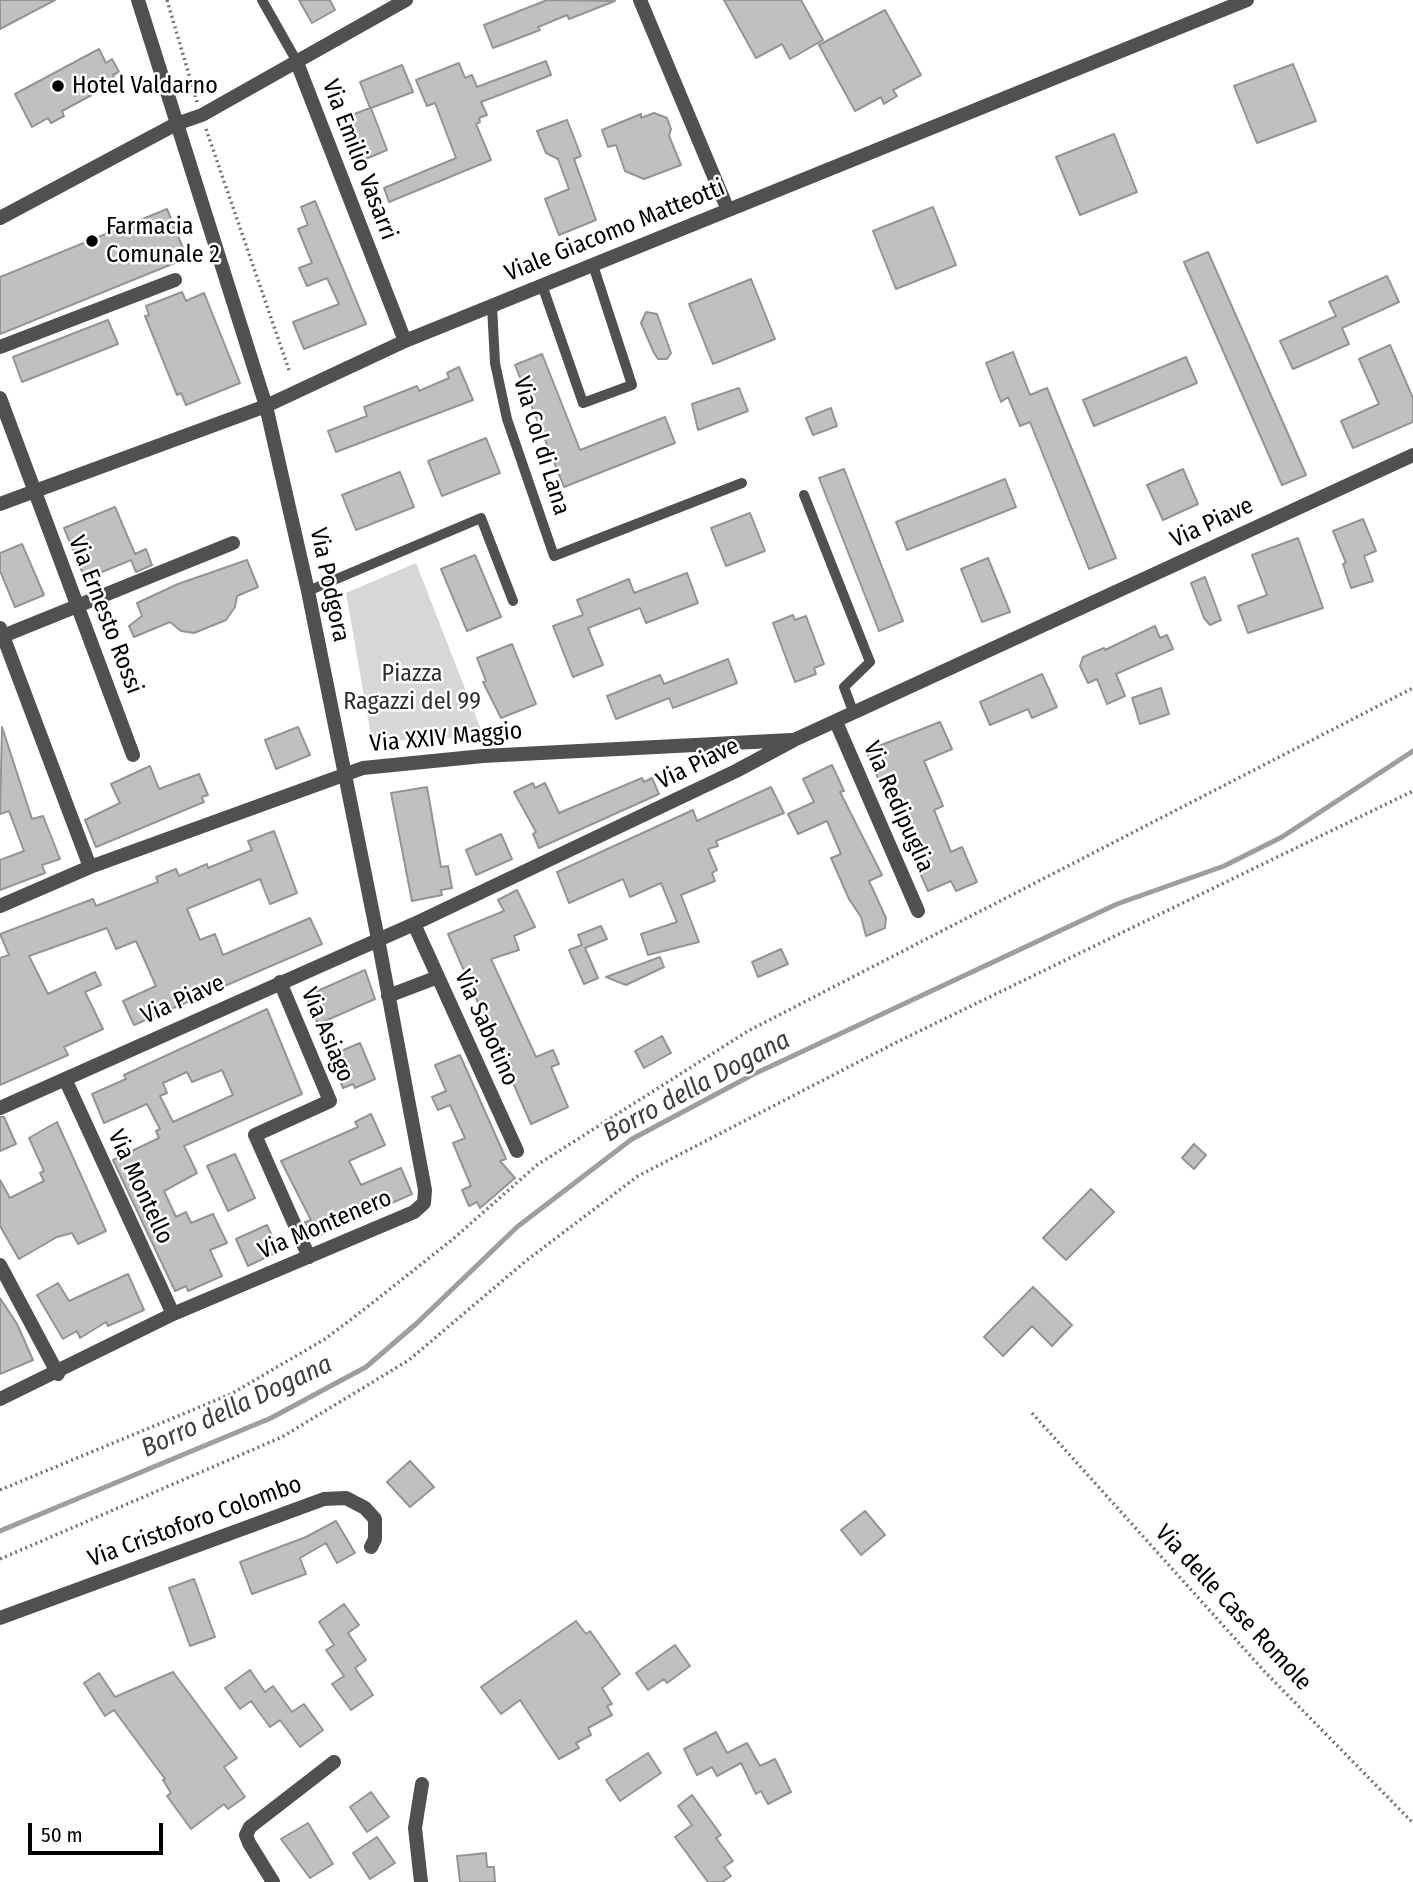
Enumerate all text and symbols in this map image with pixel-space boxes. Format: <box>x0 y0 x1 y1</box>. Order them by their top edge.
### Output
place label: Hotel Valdarno <box>72 72 218 100</box>
street label: Via Emilio Vasarri <box>315 76 403 244</box>
marker: Hotel Valdarno <box>50 78 66 94</box>
street label: Viale Giacomo Matteotti <box>501 174 729 288</box>
place label: Farmacia Comunale 2 <box>106 213 220 269</box>
marker: Farmacia Comunale 2 <box>84 233 100 249</box>
street label: Via Col di Lana <box>506 373 576 519</box>
street label: Via Piave <box>1166 491 1258 555</box>
street label: Via Podgora <box>303 525 355 645</box>
street label: Via Ernesto Rossi <box>62 532 148 698</box>
park label: Piazza Ragazzi del 99 <box>343 660 481 716</box>
street label: Via XXIV Maggio <box>369 717 523 759</box>
street label: Via Piave <box>652 732 744 796</box>
street label: Via Redipuglia <box>856 737 940 877</box>
street label: Via Sabotino <box>448 966 524 1090</box>
street label: Via Piave <box>137 969 229 1031</box>
street label: Via Asiago <box>294 984 360 1086</box>
water label: Borro della Dogana <box>598 1025 796 1149</box>
street label: Via Montello <box>101 1125 179 1249</box>
street label: Via Montenero <box>254 1184 396 1266</box>
water label: Borro della Dogana <box>137 1349 337 1465</box>
street label: Via Cristoforo Colombo <box>84 1470 306 1574</box>
street label: Via delle Case Romole <box>1149 1519 1317 1697</box>
scale bar <box>32 1808 166 1852</box>
text: 50 m <box>41 1822 83 1848</box>

